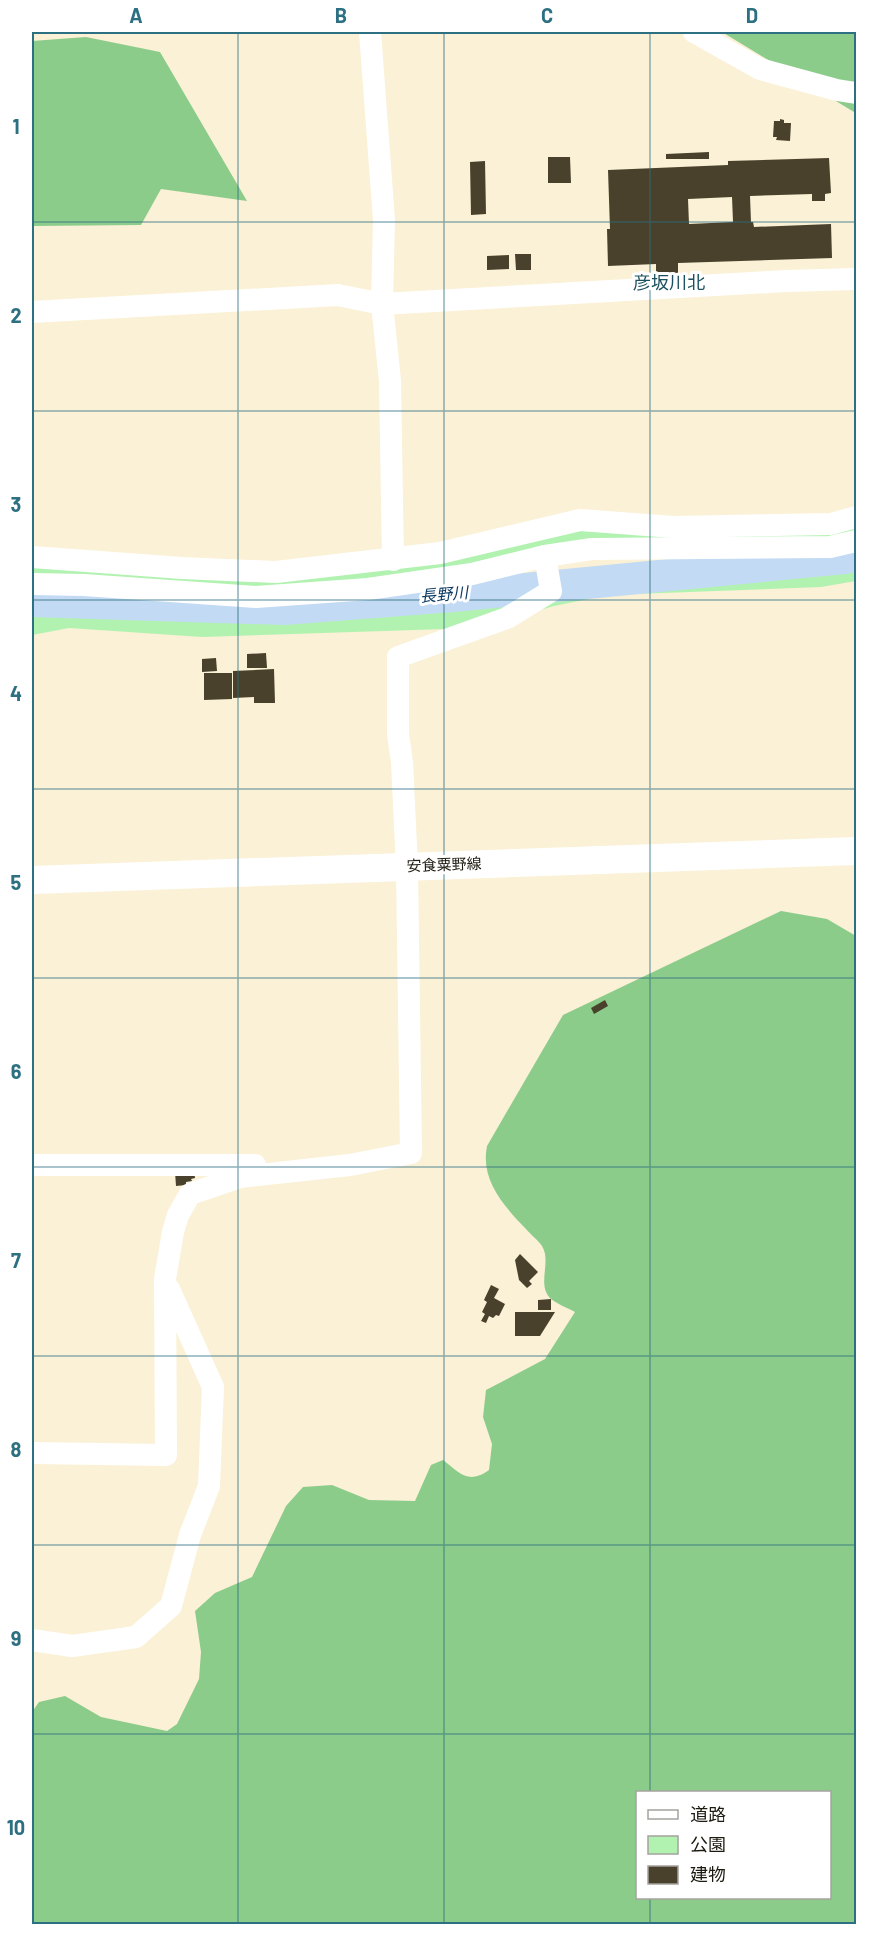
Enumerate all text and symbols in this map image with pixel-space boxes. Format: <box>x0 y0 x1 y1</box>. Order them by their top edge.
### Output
text: A <box>129 3 143 27</box>
text: B <box>335 3 347 27</box>
text: C <box>541 3 553 27</box>
text: D <box>746 3 758 27</box>
text: 1 <box>12 114 20 138</box>
district label: 彦坂川北 <box>633 271 705 293</box>
text: 2 <box>10 303 22 327</box>
text: 3 <box>11 492 21 516</box>
water label: 長野川 <box>419 582 471 605</box>
text: 4 <box>10 681 22 705</box>
street label: 安食粟野線 <box>406 854 482 874</box>
text: 5 <box>11 870 22 894</box>
text: 6 <box>11 1059 22 1083</box>
text: 7 <box>11 1248 21 1272</box>
text: 8 <box>11 1437 22 1461</box>
text: 9 <box>11 1626 21 1650</box>
legend <box>636 1791 831 1899</box>
text: 道路 <box>690 1803 726 1825</box>
text: 10 <box>7 1815 25 1839</box>
text: 公園 <box>690 1833 726 1855</box>
text: 建物 <box>690 1863 726 1885</box>

